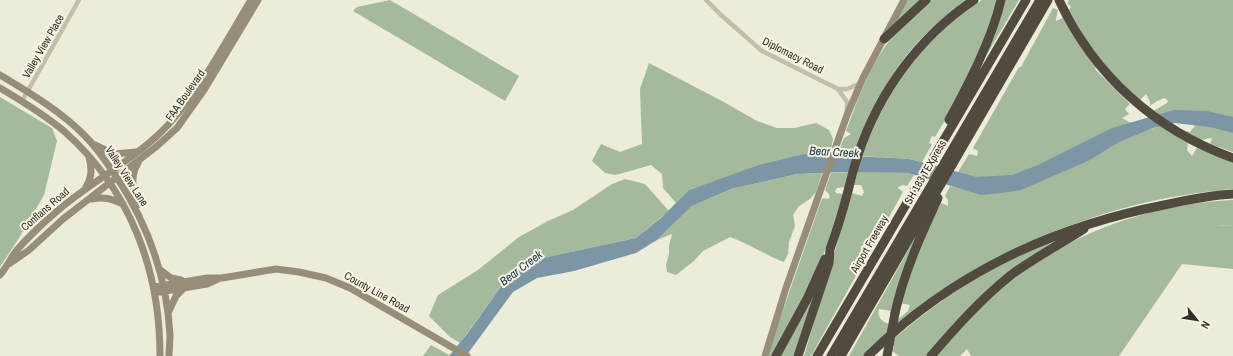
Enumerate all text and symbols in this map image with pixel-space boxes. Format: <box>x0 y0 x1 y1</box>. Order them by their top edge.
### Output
street label: Valley View Place <box>19 12 67 80</box>
street label: Diplomacy Road <box>760 34 826 76</box>
street label: FAA Boulevard <box>162 67 208 123</box>
street label: SH 183 TEXpress <box>901 137 949 207</box>
street label: Valley View Lane <box>102 143 152 209</box>
water label: Bear Creek <box>809 143 860 161</box>
street label: Conflans Road <box>18 184 72 234</box>
street label: Airport Freeway <box>846 212 891 276</box>
water label: Bear Creek <box>496 246 547 289</box>
street label: County Line Road <box>342 268 412 316</box>
north arrow <box>1177 300 1217 340</box>
text: N <box>1198 319 1213 331</box>

